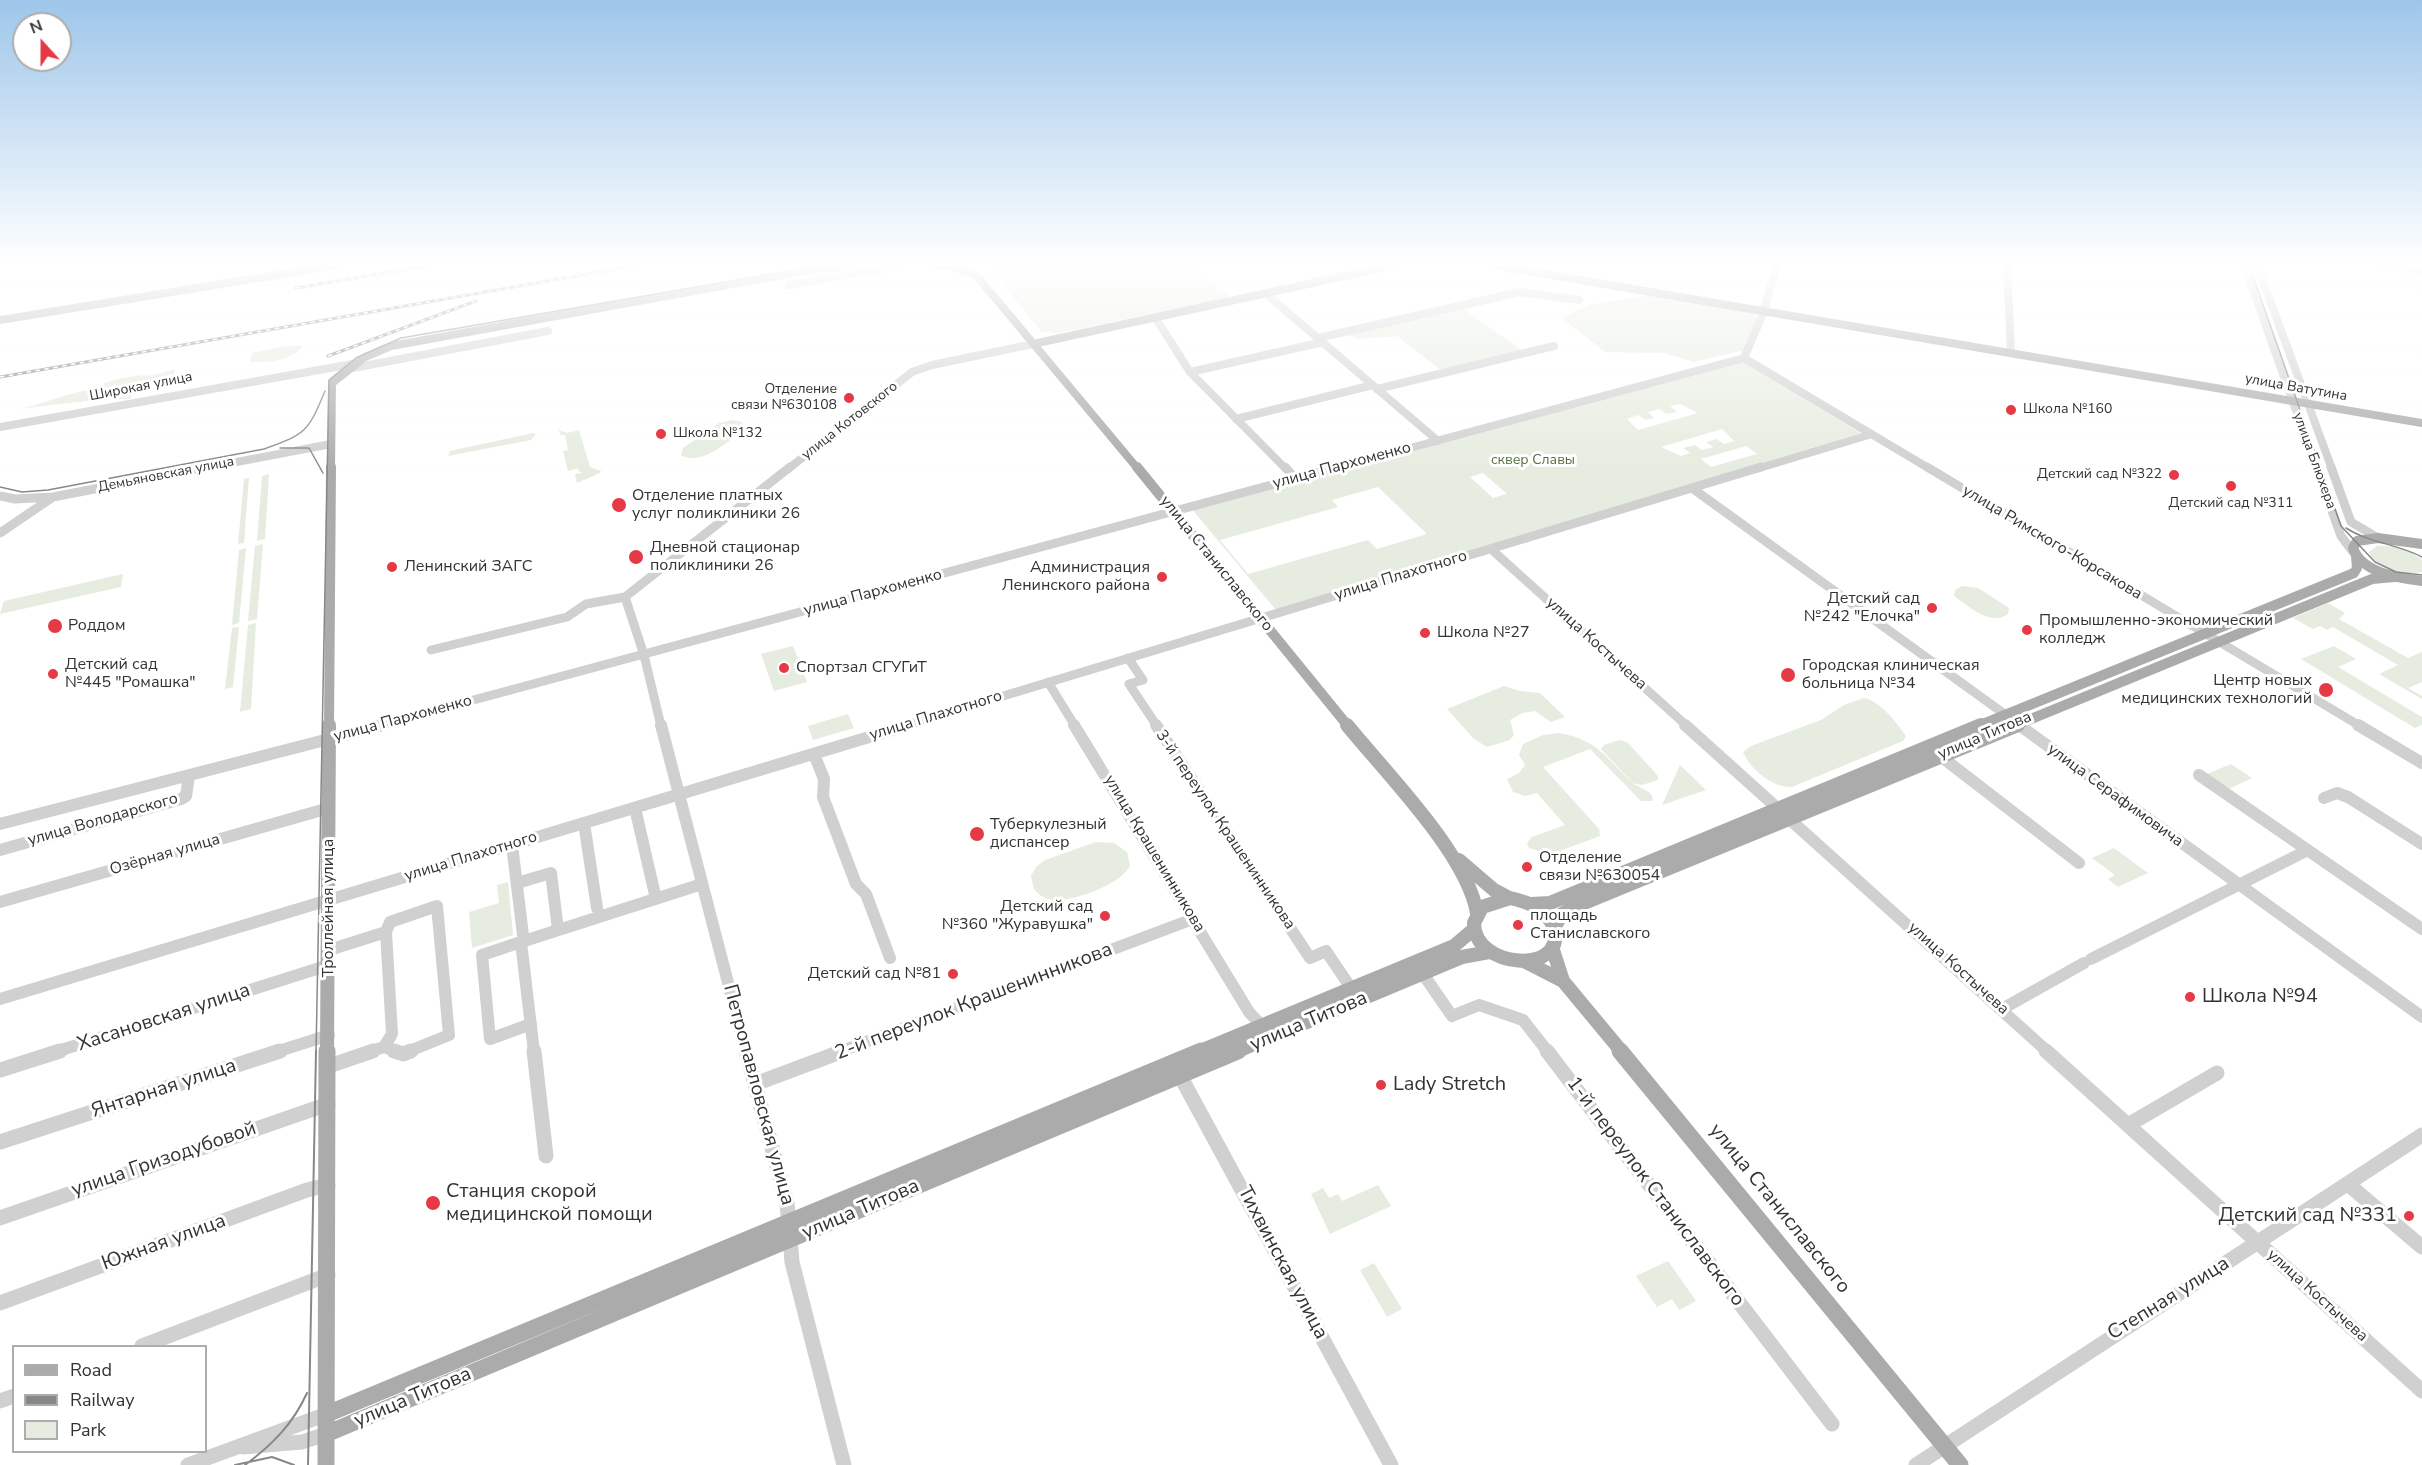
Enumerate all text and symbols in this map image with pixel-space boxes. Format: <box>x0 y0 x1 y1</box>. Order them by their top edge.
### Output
north arrow <box>12 12 72 72</box>
text: N <box>27 15 46 39</box>
street label: Широкая улица <box>88 369 194 405</box>
street label: улица Ватутина <box>2244 371 2348 405</box>
street label: улица Котовского <box>799 378 901 464</box>
place label: Отделение связи №630108 <box>731 382 837 414</box>
marker: Отделение связи №630108 <box>842 391 856 405</box>
place label: Школа №160 <box>2023 402 2112 418</box>
marker: Школа №160 <box>2004 403 2018 417</box>
street label: улица Блюхера <box>2289 411 2339 511</box>
place label: Школа №132 <box>673 426 762 442</box>
marker: Школа №132 <box>654 427 668 441</box>
street label: улица Пархоменко <box>1271 438 1413 494</box>
park label: сквер Славы <box>1491 453 1575 469</box>
street label: Демьяновская улица <box>96 454 236 496</box>
place label: Детский сад №322 <box>2037 467 2162 483</box>
marker: Детский сад №322 <box>2167 468 2181 482</box>
marker: Детский сад №311 <box>2224 479 2238 493</box>
street label: улица Римского-Корсакова <box>1959 482 2145 604</box>
place label: Отделение платных услуг поликлиники 26 <box>632 486 800 524</box>
street label: улица Станиславского <box>1155 492 1277 636</box>
marker: Отделение платных услуг поликлиники 26 <box>610 496 628 514</box>
place label: Детский сад №311 <box>2169 496 2293 512</box>
place label: Дневной стационар поликлиники 26 <box>650 538 800 576</box>
street label: улица Плахотного <box>1332 547 1470 605</box>
marker: Дневной стационар поликлиники 26 <box>627 548 645 566</box>
place label: Ленинский ЗАГС <box>404 557 532 577</box>
place label: Администрация Ленинского района <box>1002 558 1150 596</box>
marker: Ленинский ЗАГС <box>385 560 399 574</box>
street label: улица Пархоменко <box>802 565 944 621</box>
marker: Администрация Ленинского района <box>1155 570 1169 584</box>
place label: Детский сад №242 "Елочка" <box>1804 589 1920 627</box>
street label: улица Костычева <box>1542 594 1650 694</box>
marker: Детский сад №242 "Елочка" <box>1925 601 1939 615</box>
place label: Промышленно-экономический колледж <box>2039 611 2273 649</box>
place label: Роддом <box>68 616 125 636</box>
marker: Роддом <box>46 617 64 635</box>
place label: Школа №27 <box>1437 623 1530 643</box>
marker: Промышленно-экономический колледж <box>2020 623 2034 637</box>
marker: Школа №27 <box>1418 626 1432 640</box>
place label: Детский сад №445 "Ромашка" <box>65 655 196 693</box>
place label: Городская клиническая больница №34 <box>1802 656 1980 694</box>
place label: Спортзал СГУГиТ <box>796 658 927 678</box>
marker: Спортзал СГУГиТ <box>777 661 791 675</box>
marker: Городская клиническая больница №34 <box>1779 666 1797 684</box>
marker: Детский сад №445 "Ромашка" <box>46 667 60 681</box>
place label: Центр новых медицинских технологий <box>2121 671 2312 709</box>
marker: Центр новых медицинских технологий <box>2317 681 2335 699</box>
street label: улица Плахотного <box>867 687 1005 745</box>
street label: улица Пархоменко <box>332 691 474 747</box>
street label: улица Титова <box>1935 708 2035 764</box>
street label: 3-й переулок Крашенинникова <box>1151 727 1299 933</box>
street label: улица Серафимовича <box>2043 740 2187 852</box>
street label: улица Крашенинникова <box>1099 772 1209 936</box>
street label: улица Володарского <box>26 789 180 851</box>
place label: Туберкулезный диспансер <box>990 815 1107 853</box>
marker: Туберкулезный диспансер <box>968 825 986 843</box>
street label: улица Плахотного <box>402 828 540 886</box>
street label: Озёрная улица <box>108 830 222 880</box>
street label: Троллейная улица <box>319 839 339 977</box>
place label: Отделение связи №630054 <box>1539 848 1660 886</box>
marker: Отделение связи №630054 <box>1520 860 1534 874</box>
place label: Детский сад №360 "Журавушка" <box>942 897 1093 935</box>
place label: площадь Станиславского <box>1530 906 1650 944</box>
marker: Детский сад №360 "Журавушка" <box>1098 909 1112 923</box>
marker: площадь Станиславского <box>1511 918 1525 932</box>
street label: улица Костычева <box>1904 919 2012 1019</box>
street label: 2-й переулок Крашенинникова <box>832 938 1116 1066</box>
place label: Детский сад №81 <box>808 964 941 984</box>
marker: Детский сад №81 <box>946 967 960 981</box>
street label: Хасановская улица <box>74 979 254 1057</box>
street label: Петропавловская улица <box>717 982 799 1208</box>
place label: Школа №94 <box>2202 985 2318 1009</box>
street label: улица Титова <box>1247 987 1371 1057</box>
marker: Школа №94 <box>2183 990 2197 1004</box>
street label: Янтарная улица <box>89 1054 239 1124</box>
street label: 1-й переулок Станиславского <box>1561 1072 1749 1312</box>
place label: Lady Stretch <box>1393 1073 1506 1097</box>
marker: Lady Stretch <box>1374 1078 1388 1092</box>
street label: улица Гризодубовой <box>68 1117 260 1203</box>
street label: улица Станиславского <box>1703 1119 1855 1299</box>
street label: улица Титова <box>799 1175 923 1245</box>
place label: Станция скорой медицинской помощи <box>446 1180 653 1227</box>
street label: Тихвинская улица <box>1232 1182 1332 1344</box>
marker: Станция скорой медицинской помощи <box>424 1194 442 1212</box>
place label: Детский сад №331 <box>2218 1204 2397 1228</box>
street label: Южная улица <box>99 1209 229 1277</box>
marker: Детский сад №331 <box>2402 1209 2416 1223</box>
street label: улица Костычева <box>2263 1246 2371 1346</box>
street label: Степная улица <box>2104 1252 2234 1346</box>
legend <box>12 1345 207 1453</box>
text: Road <box>70 1358 112 1382</box>
street label: улица Титова <box>351 1363 475 1433</box>
text: Railway <box>70 1388 135 1412</box>
text: Park <box>70 1418 106 1442</box>

